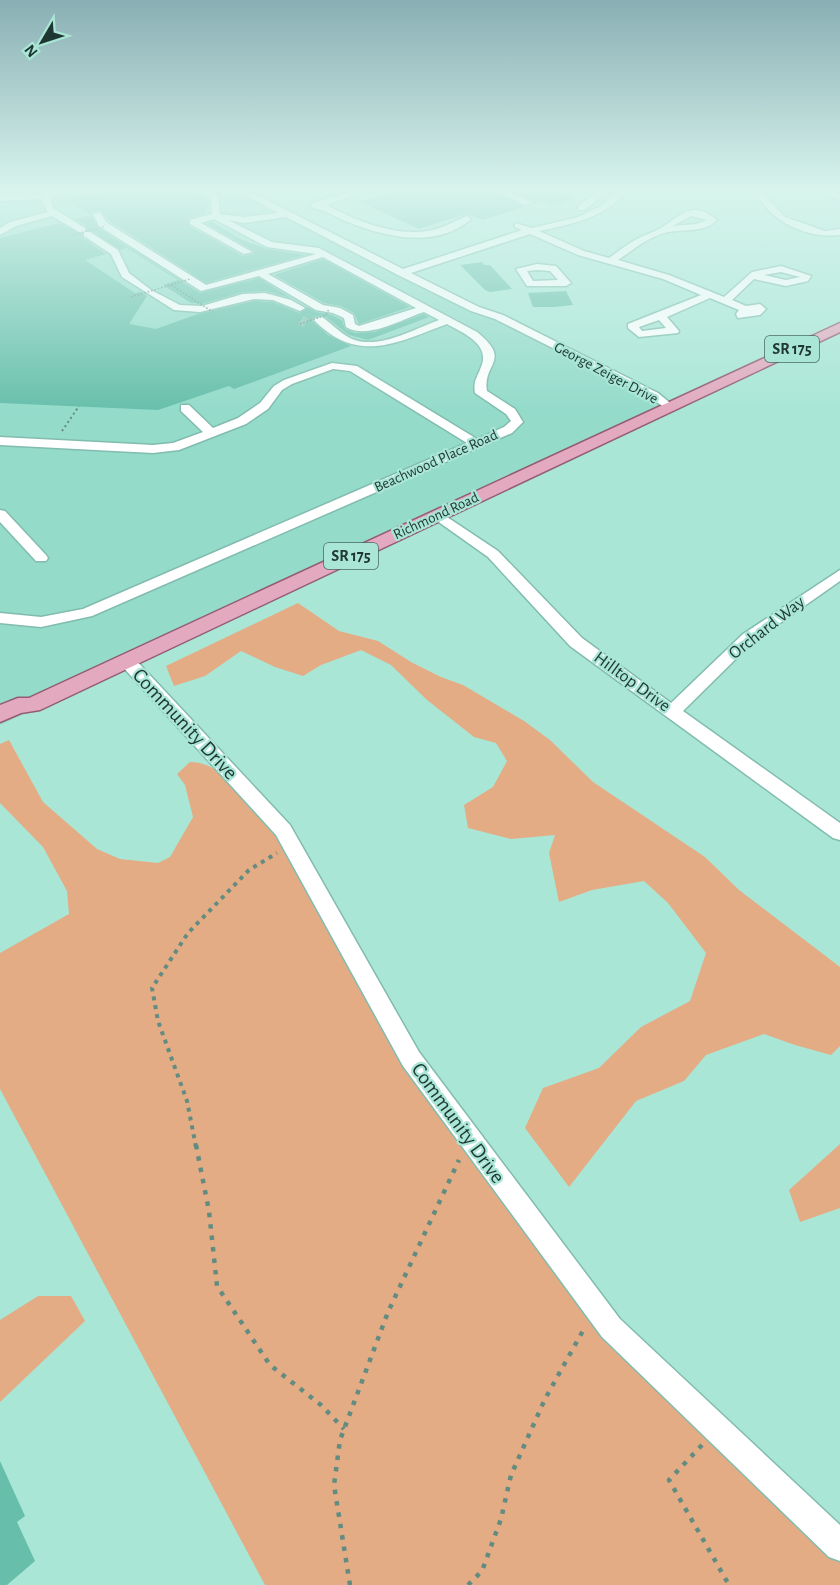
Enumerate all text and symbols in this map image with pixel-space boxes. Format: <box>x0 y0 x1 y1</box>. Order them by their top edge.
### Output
north arrow <box>12 12 72 72</box>
text: N <box>21 41 41 60</box>
road number: SR 175 <box>765 336 819 362</box>
street label: George Zeiger Drive <box>552 339 660 407</box>
street label: Beachwood Place Road <box>372 427 500 495</box>
street label: Richmond Road <box>391 490 481 542</box>
road number: SR 175 <box>324 543 378 569</box>
street label: Orchard Way <box>726 593 808 663</box>
street label: Hilltop Drive <box>591 648 673 716</box>
street label: Community Drive <box>128 664 242 784</box>
street label: Community Drive <box>407 1059 509 1187</box>

